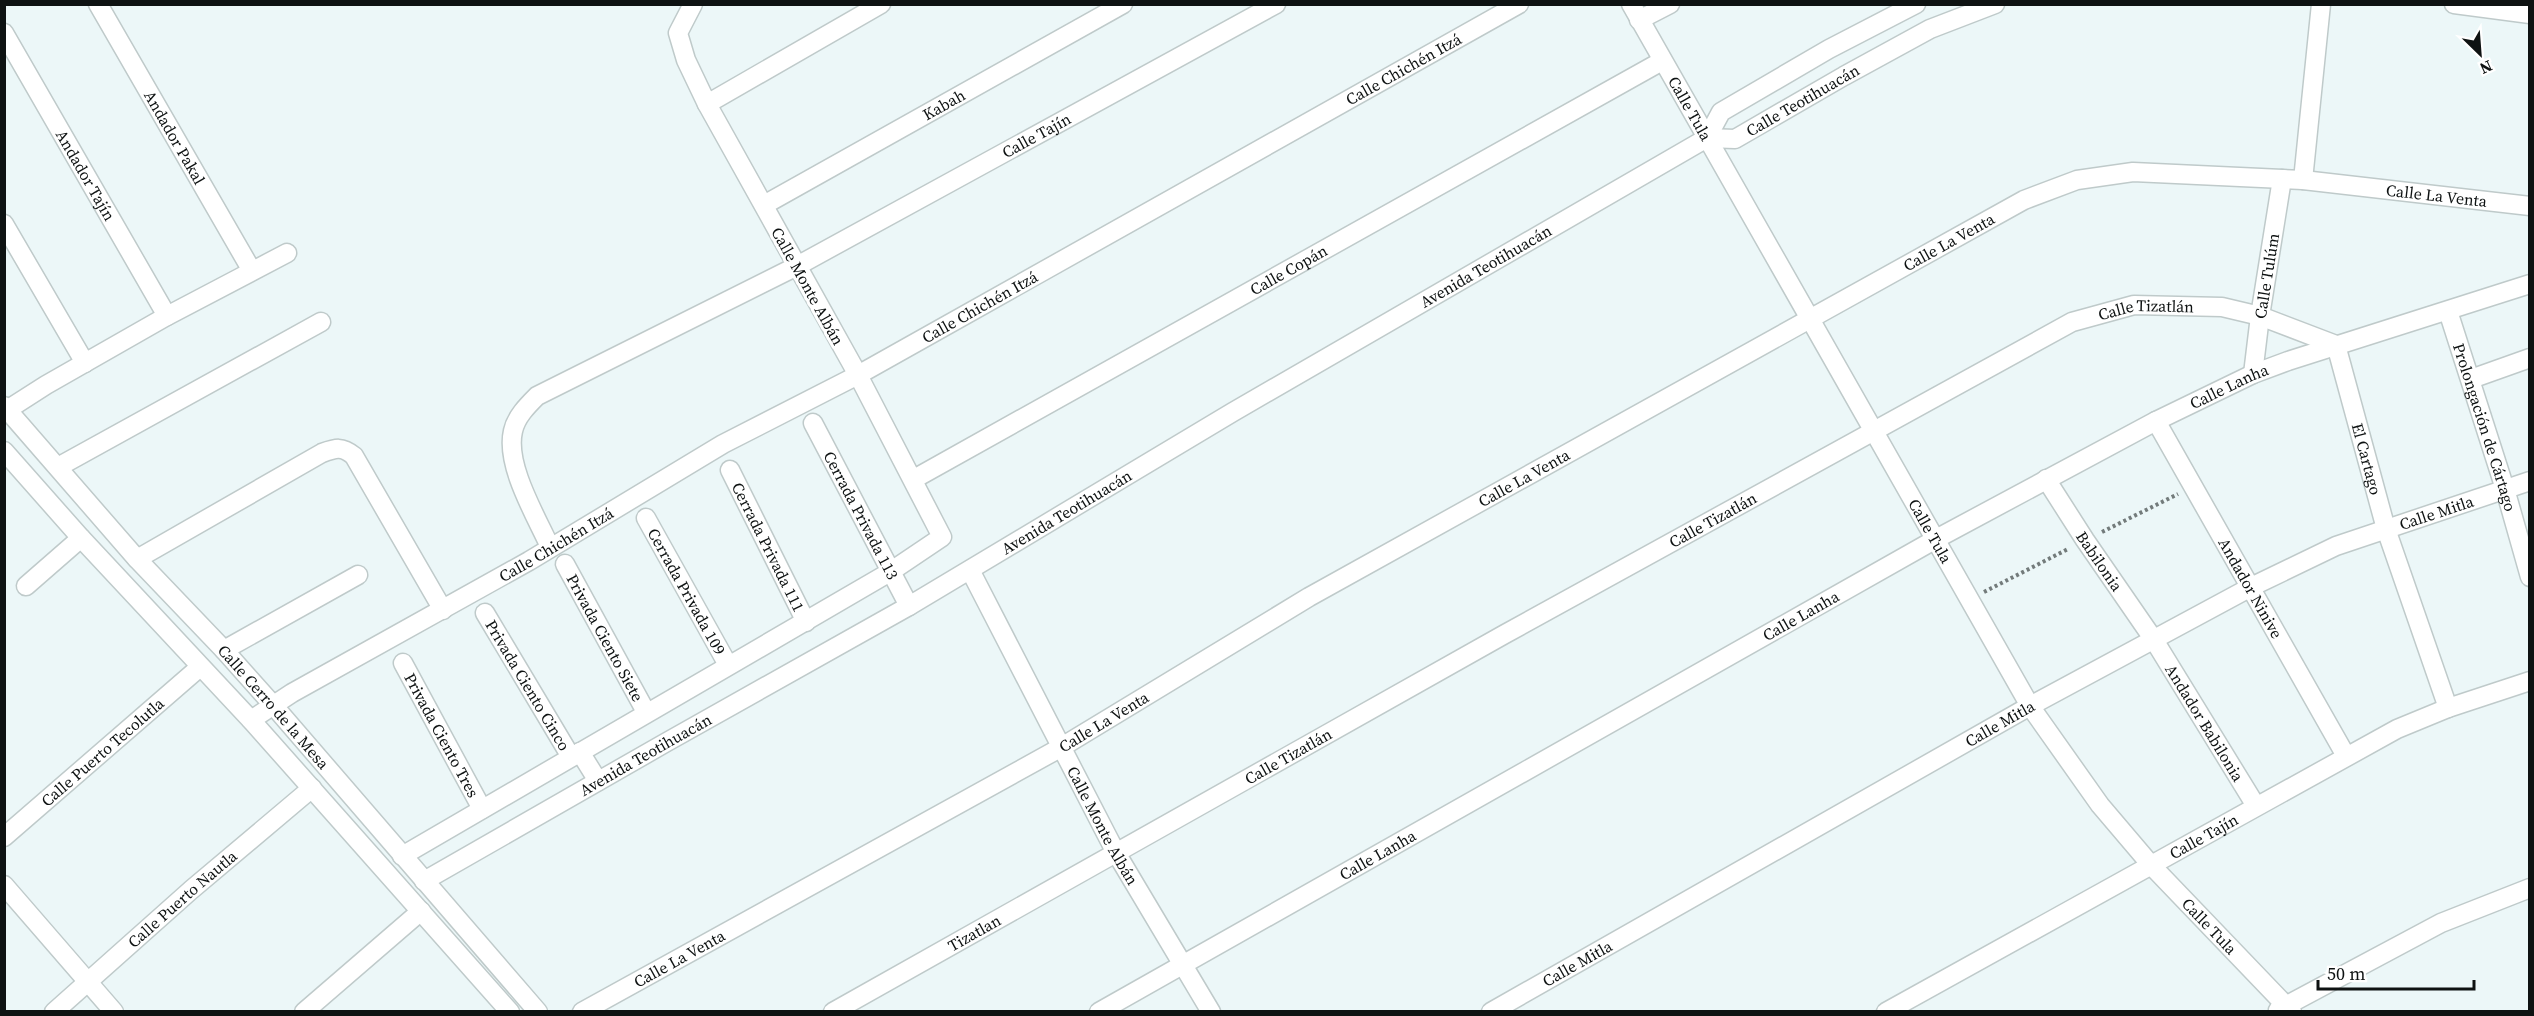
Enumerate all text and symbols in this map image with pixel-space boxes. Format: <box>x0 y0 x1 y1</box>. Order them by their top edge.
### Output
north arrow <box>2450 24 2510 84</box>
street label: Calle Chichén Itzá <box>1342 27 1466 110</box>
text: N <box>2476 55 2496 80</box>
street label: Calle Teotihuacán <box>1742 59 1863 141</box>
street label: Calle Tula <box>1663 72 1718 145</box>
street label: Kabah <box>918 83 969 125</box>
street label: Andador Pakal <box>139 86 211 189</box>
street label: Calle Tajín <box>998 107 1075 163</box>
street label: Andador Tajín <box>51 126 121 225</box>
street label: Calle La Venta <box>2385 179 2489 212</box>
street label: Calle La Venta <box>1899 207 1999 276</box>
street label: Avenida Teotihuacán <box>1416 219 1556 313</box>
street label: Calle Monte Albán <box>766 223 850 349</box>
street label: Calle Tulúm <box>2249 232 2284 320</box>
street label: Calle Copán <box>1246 239 1331 300</box>
street label: Calle Chichén Itzá <box>918 265 1042 348</box>
street label: Calle Tizatlán <box>2095 294 2195 325</box>
street label: Prolongación de Cártago <box>2448 340 2522 514</box>
street label: Calle Lanha <box>2186 358 2272 414</box>
street label: El Cartago <box>2347 421 2387 498</box>
street label: Calle La Venta <box>1474 443 1574 512</box>
street label: Cerrada Privada 113 <box>819 447 904 583</box>
street label: Avenida Teotihuacán <box>997 464 1136 559</box>
street label: Cerrada Privada 111 <box>727 478 810 615</box>
street label: Calle Tizatlán <box>1665 487 1761 553</box>
street label: Calle Mitla <box>2396 489 2477 535</box>
street label: Calle Tula <box>1903 495 1958 568</box>
street label: Calle Chichén Itzá <box>495 501 618 587</box>
street label: Cerrada Privada 109 <box>643 524 731 659</box>
street label: Babilonia <box>2071 527 2129 596</box>
street label: Andador Ninive <box>2213 534 2288 642</box>
street label: Privada Ciento Siete <box>562 570 649 705</box>
street label: Calle Lanha <box>1758 585 1844 646</box>
street label: Privada Ciento Cinco <box>480 616 576 755</box>
street label: Calle Cerro de la Mesa <box>213 640 335 774</box>
street label: Andador Babilonia <box>2160 660 2250 786</box>
street label: Privada Ciento Tres <box>399 669 485 801</box>
street label: Calle La Venta <box>1054 685 1153 757</box>
street label: Calle Puerto Tecolutla <box>36 692 169 811</box>
street label: Calle Mitla <box>1961 694 2039 752</box>
street label: Avenida Teotihuacán <box>575 708 716 801</box>
street label: Calle Tizatlán <box>1240 723 1336 789</box>
street label: Calle Monte Albán <box>1062 762 1144 889</box>
street label: Calle Tajín <box>2165 808 2242 864</box>
street label: Calle Lanha <box>1335 824 1421 885</box>
street label: Calle Puerto Nautla <box>123 844 242 953</box>
street label: Calle Tula <box>2177 893 2243 960</box>
street label: Tizatlan <box>944 909 1005 956</box>
street label: Calle La Venta <box>629 924 730 993</box>
street label: Calle Mitla <box>1538 934 1617 992</box>
scale bar <box>2318 953 2474 991</box>
text: 50 m <box>2327 961 2365 986</box>

